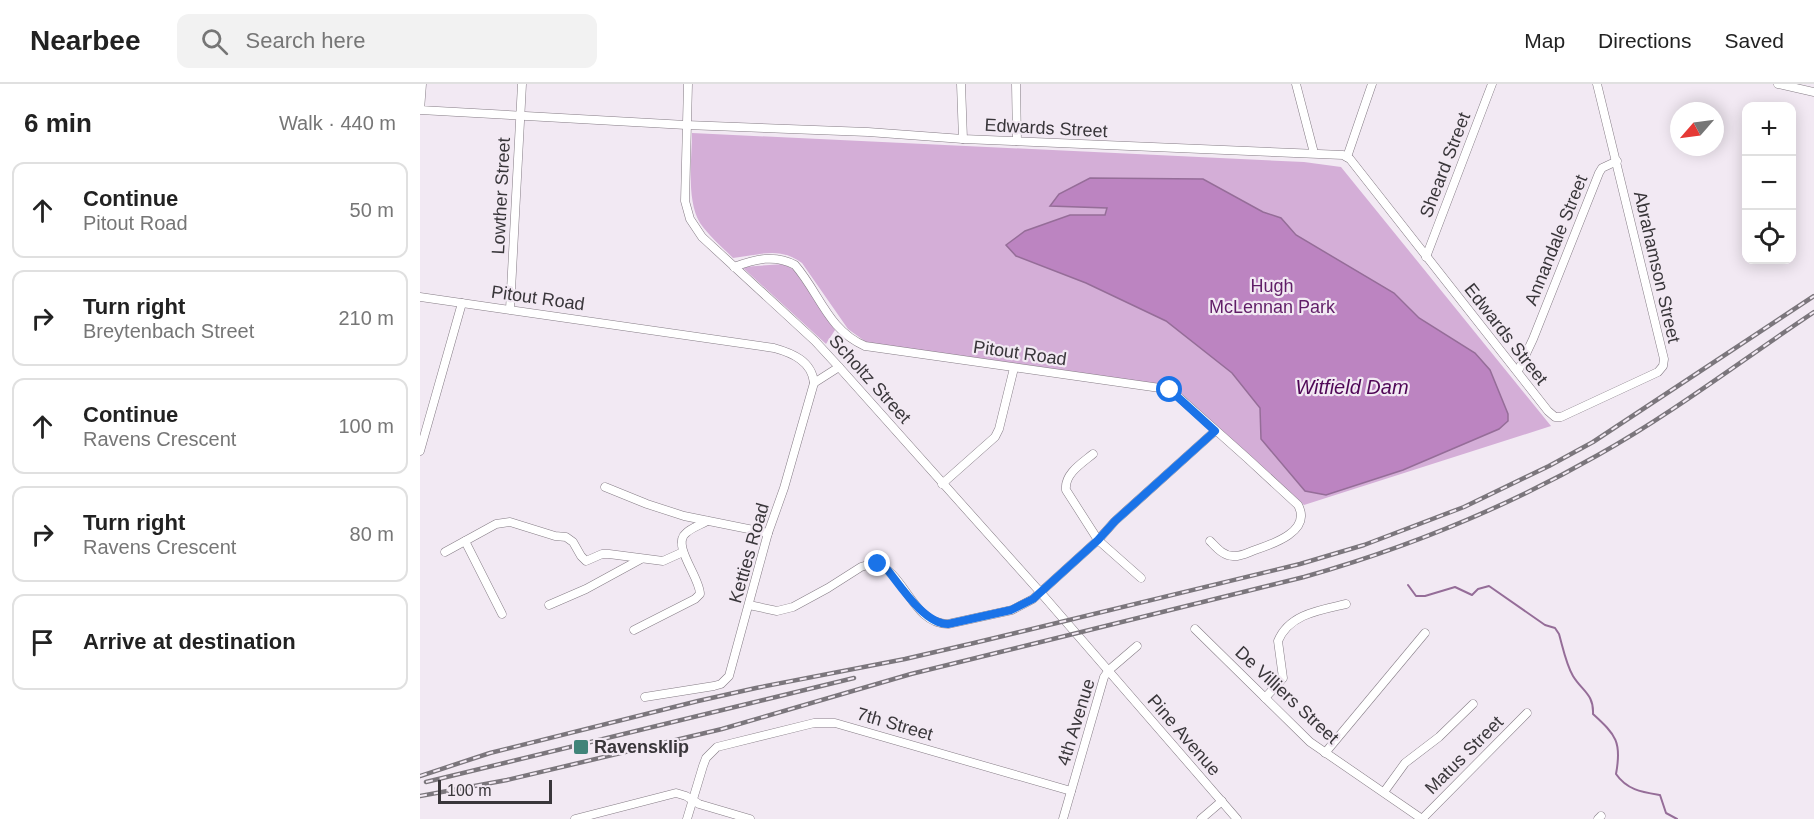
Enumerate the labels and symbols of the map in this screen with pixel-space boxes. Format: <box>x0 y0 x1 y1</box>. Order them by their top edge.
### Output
north arrow <box>1670 102 1724 156</box>
street label: Sheard Street <box>1416 110 1474 220</box>
street label: Edwards Street <box>984 115 1108 141</box>
street label: Lowther Street <box>488 137 514 255</box>
street label: Annandale Street <box>1521 172 1591 308</box>
street label: Abrahamson Street <box>1630 189 1684 345</box>
park label: Hugh McLennan Park <box>1209 276 1336 317</box>
street label: Edwards Street <box>1460 279 1552 389</box>
street label: Pitout Road <box>490 282 586 314</box>
street label: Scholtz Street <box>825 331 915 427</box>
street label: Pitout Road <box>972 337 1068 369</box>
route start <box>1156 376 1182 402</box>
water label: Witfield Dam <box>1295 376 1409 398</box>
street label: Ketties Road <box>725 501 773 605</box>
route end <box>864 550 890 576</box>
street label: De Villiers Street <box>1231 642 1343 748</box>
street label: 4th Avenue <box>1053 676 1099 768</box>
street label: Pine Avenue <box>1143 690 1225 780</box>
street label: 7th Street <box>855 704 935 744</box>
street label: Matus Street <box>1421 712 1507 798</box>
place label: Ravensklip <box>594 737 689 757</box>
marker: Ravensklip <box>572 738 590 756</box>
scale bar <box>438 777 552 804</box>

